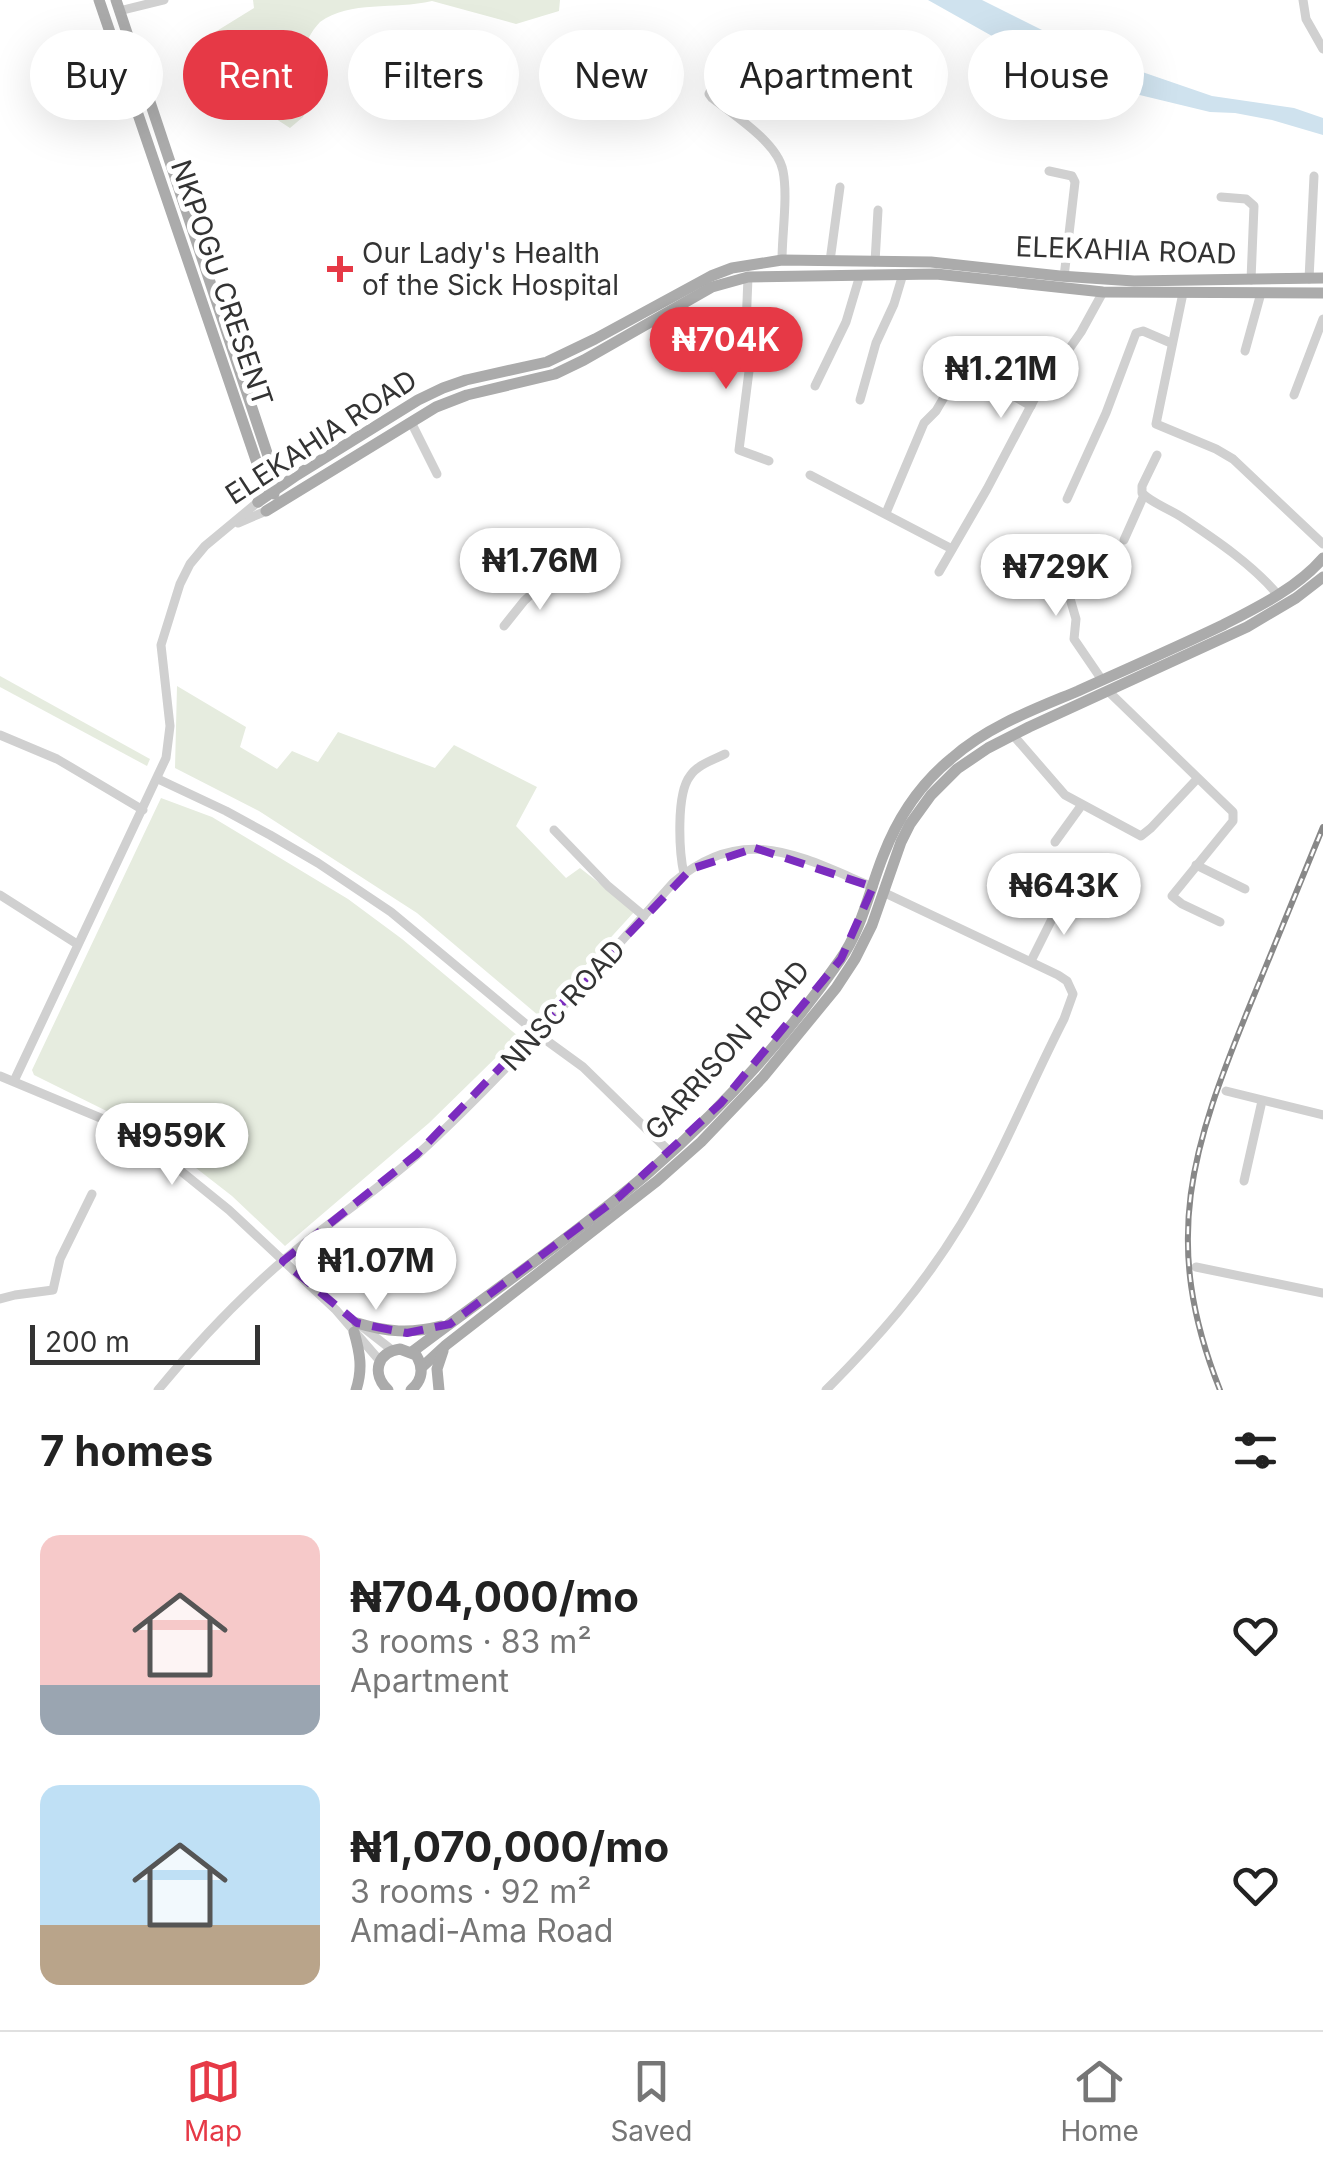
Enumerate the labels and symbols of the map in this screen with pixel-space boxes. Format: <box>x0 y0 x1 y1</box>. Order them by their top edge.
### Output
street label: NKPOGU CRESENT <box>164 155 280 411</box>
street label: ELEKAHIA ROAD <box>1015 229 1237 271</box>
place label: Our Lady's Health of the Sick Hospital <box>362 236 619 302</box>
marker: Our Lady's Health of the Sick Hospital <box>327 256 353 282</box>
pin: ₦704K <box>656 307 796 392</box>
pin: ₦1.21M <box>920 336 1082 421</box>
street label: ELEKAHIA ROAD <box>219 363 423 511</box>
pin: ₦1.76M <box>459 528 621 613</box>
pin: ₦729K <box>986 534 1126 619</box>
pin: ₦643K <box>994 853 1134 938</box>
street label: NNSC ROAD <box>494 933 632 1077</box>
street label: GARRISON ROAD <box>638 953 816 1147</box>
pin: ₦959K <box>102 1103 242 1188</box>
pin: ₦1.07M <box>295 1228 457 1313</box>
scale bar <box>30 1320 260 1364</box>

